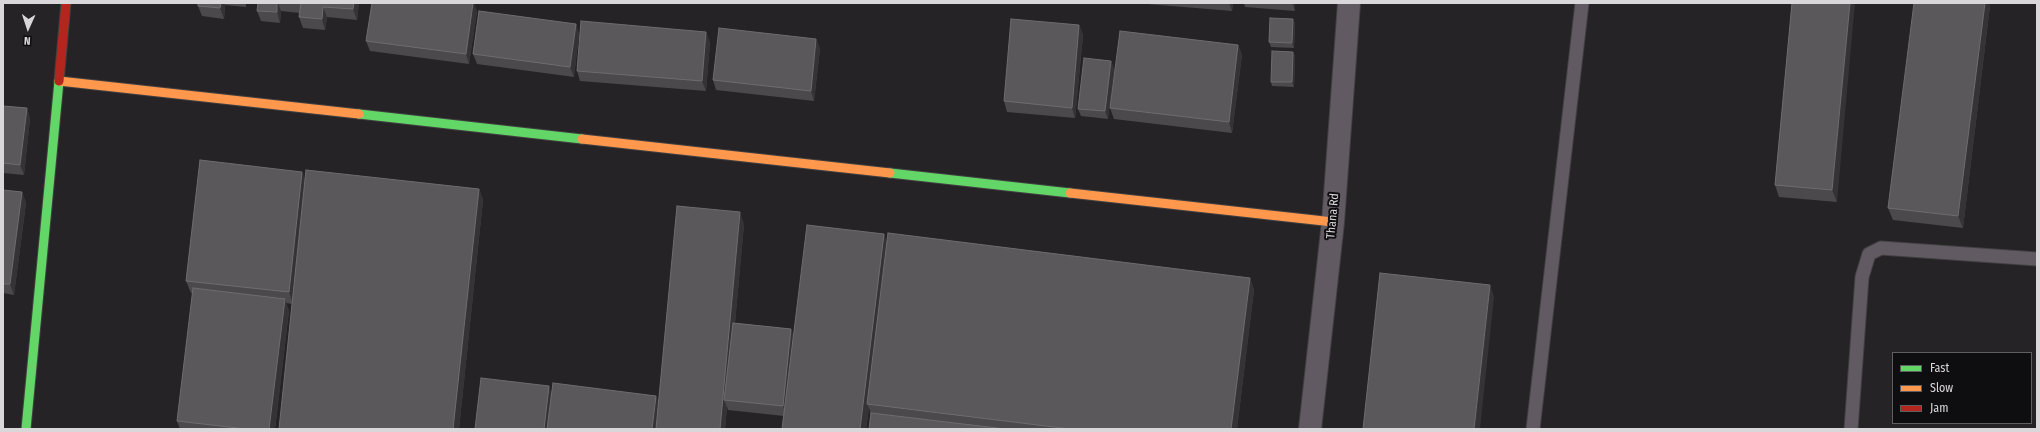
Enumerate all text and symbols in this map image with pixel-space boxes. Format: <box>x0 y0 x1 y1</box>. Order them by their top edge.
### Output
north arrow <box>8 8 48 48</box>
text: N <box>24 34 31 47</box>
street label: Thana Rd <box>1324 193 1342 239</box>
legend <box>1892 352 2032 424</box>
text: Fast <box>1930 361 1949 375</box>
text: Slow <box>1930 381 1953 395</box>
text: Jam <box>1930 401 1948 415</box>

